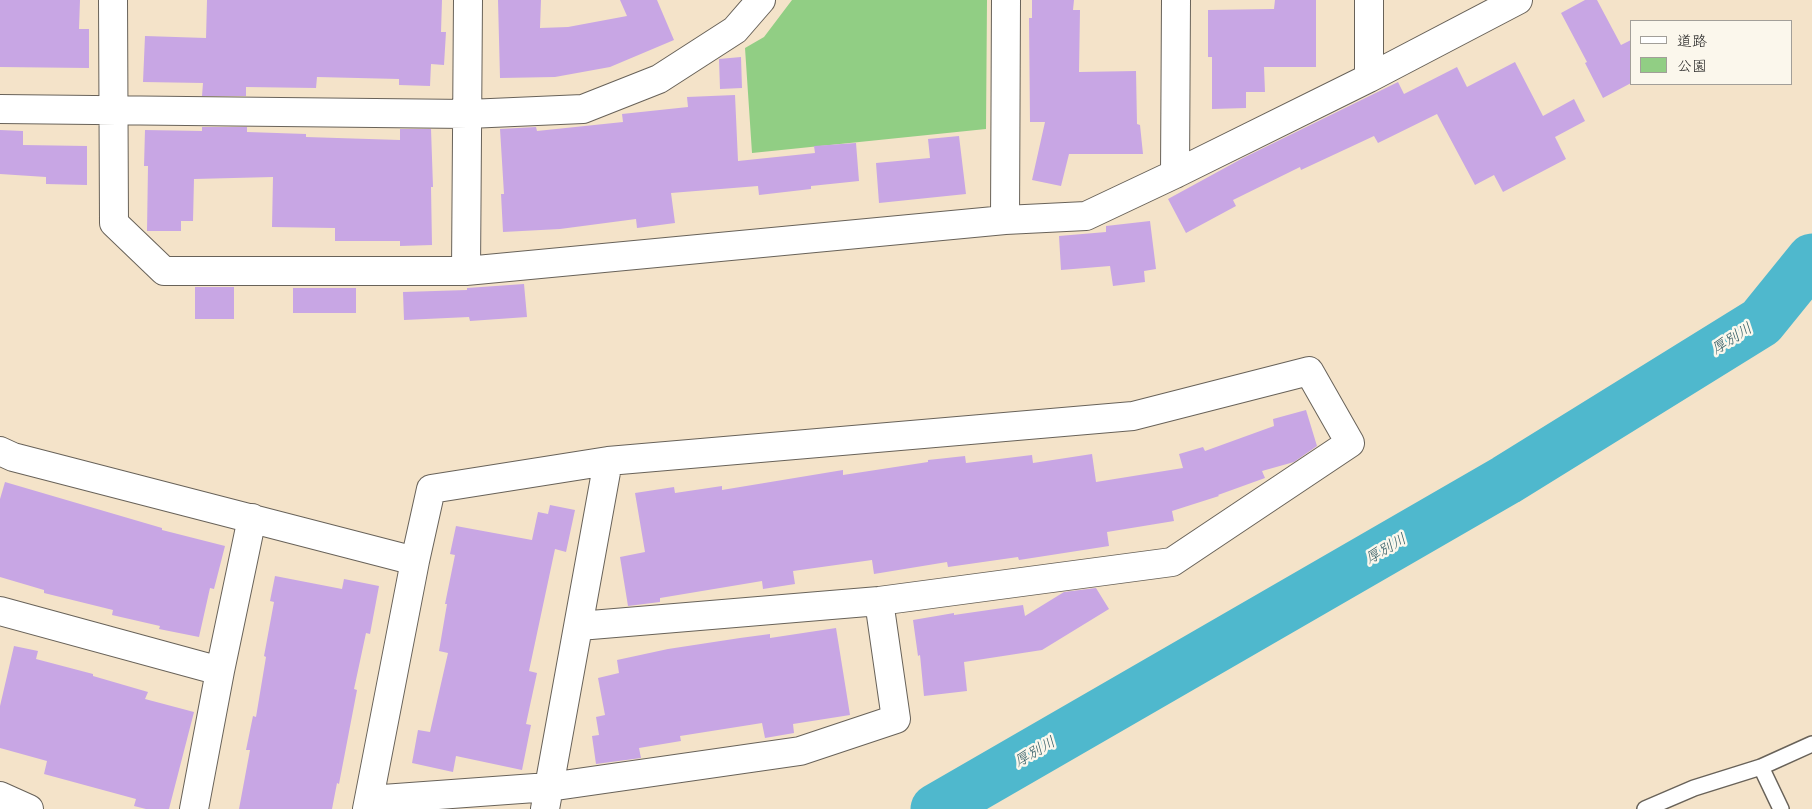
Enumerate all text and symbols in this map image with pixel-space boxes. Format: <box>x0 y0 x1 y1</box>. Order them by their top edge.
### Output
legend <box>1630 20 1792 85</box>
text: 道路 <box>1677 32 1707 50</box>
text: 公園 <box>1677 57 1707 75</box>
water label: 厚別川 <box>1708 319 1756 359</box>
water label: 厚別川 <box>1362 530 1410 568</box>
water label: 厚別川 <box>1011 733 1059 771</box>

